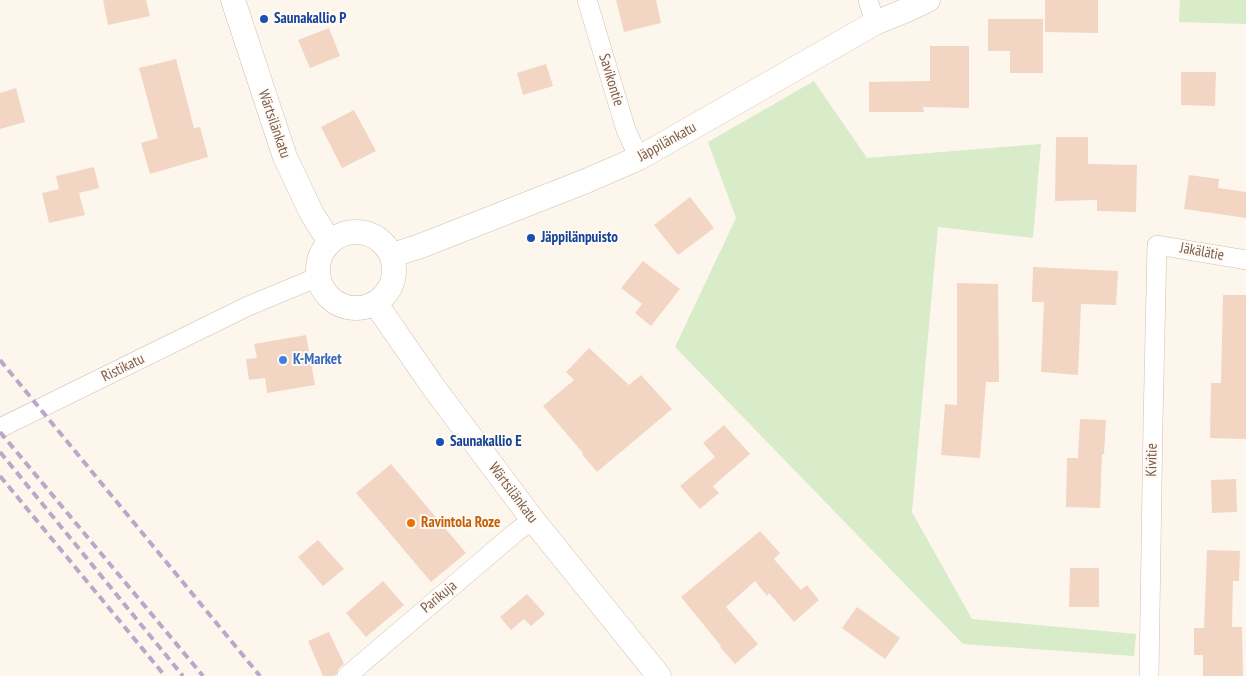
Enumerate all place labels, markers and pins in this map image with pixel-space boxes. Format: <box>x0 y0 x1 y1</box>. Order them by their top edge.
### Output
place label: Saunakallio P <box>274 10 346 28</box>
marker: Saunakallio P <box>258 13 270 25</box>
place label: Jäppilänpuisto <box>541 229 618 247</box>
marker: Jäppilänpuisto <box>525 232 537 244</box>
place label: K-Market <box>293 351 342 369</box>
marker: K-Market <box>277 354 289 366</box>
place label: Saunakallio E <box>450 433 522 451</box>
marker: Saunakallio E <box>434 436 446 448</box>
place label: Ravintola Roze <box>421 514 500 532</box>
marker: Ravintola Roze <box>405 517 417 529</box>

